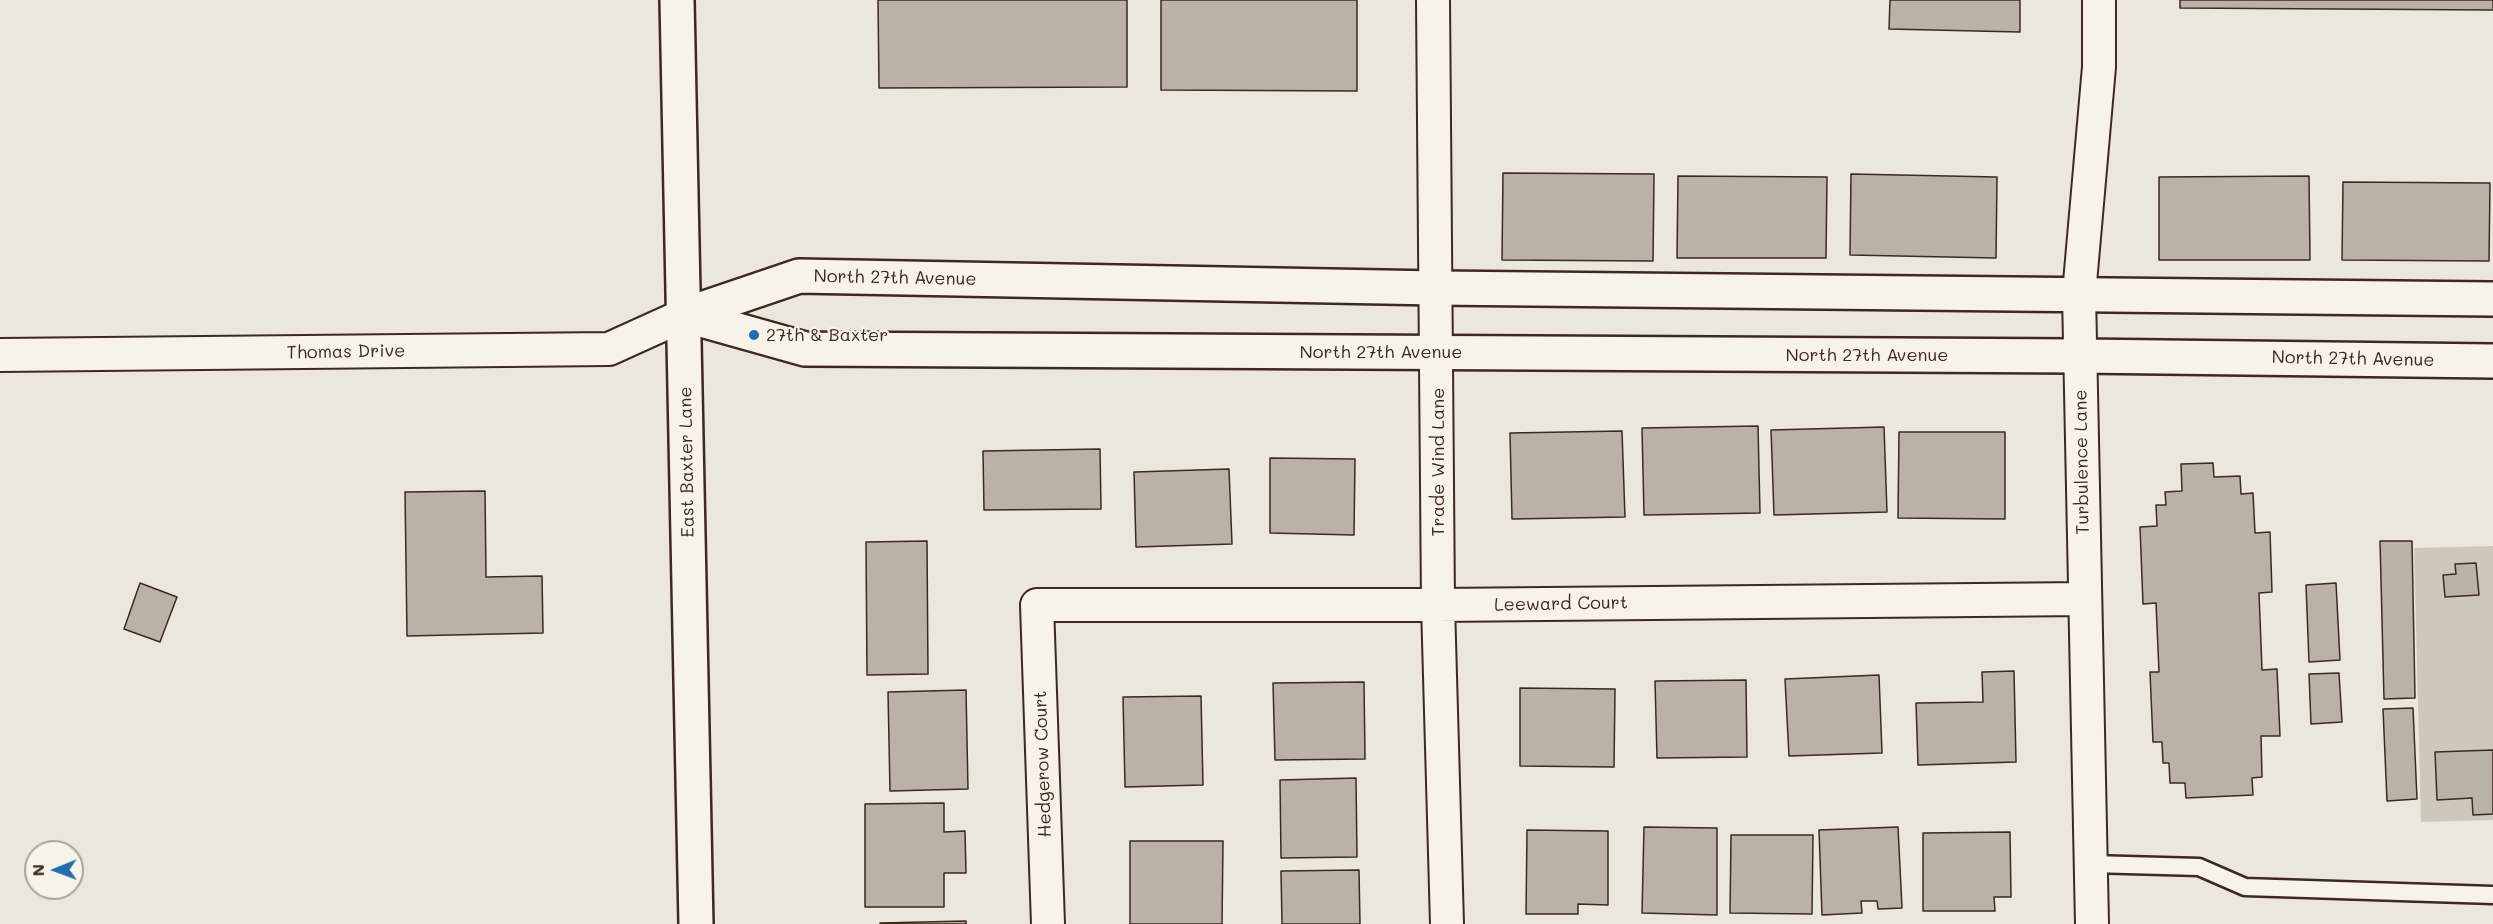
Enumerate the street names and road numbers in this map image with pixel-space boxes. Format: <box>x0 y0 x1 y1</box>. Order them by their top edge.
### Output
street label: North 27th Avenue <box>813 266 977 290</box>
street label: Thomas Drive <box>287 340 405 364</box>
street label: North 27th Avenue <box>1300 341 1462 363</box>
street label: North 27th Avenue <box>1786 344 1948 366</box>
street label: North 27th Avenue <box>2271 347 2435 371</box>
street label: East Baxter Lane <box>675 386 699 538</box>
street label: Trade Wind Lane <box>1427 388 1449 536</box>
street label: Turbulence Lane <box>2070 389 2094 535</box>
street label: Leeward Court <box>1494 592 1628 616</box>
street label: Hedgerow Court <box>1030 690 1056 838</box>

